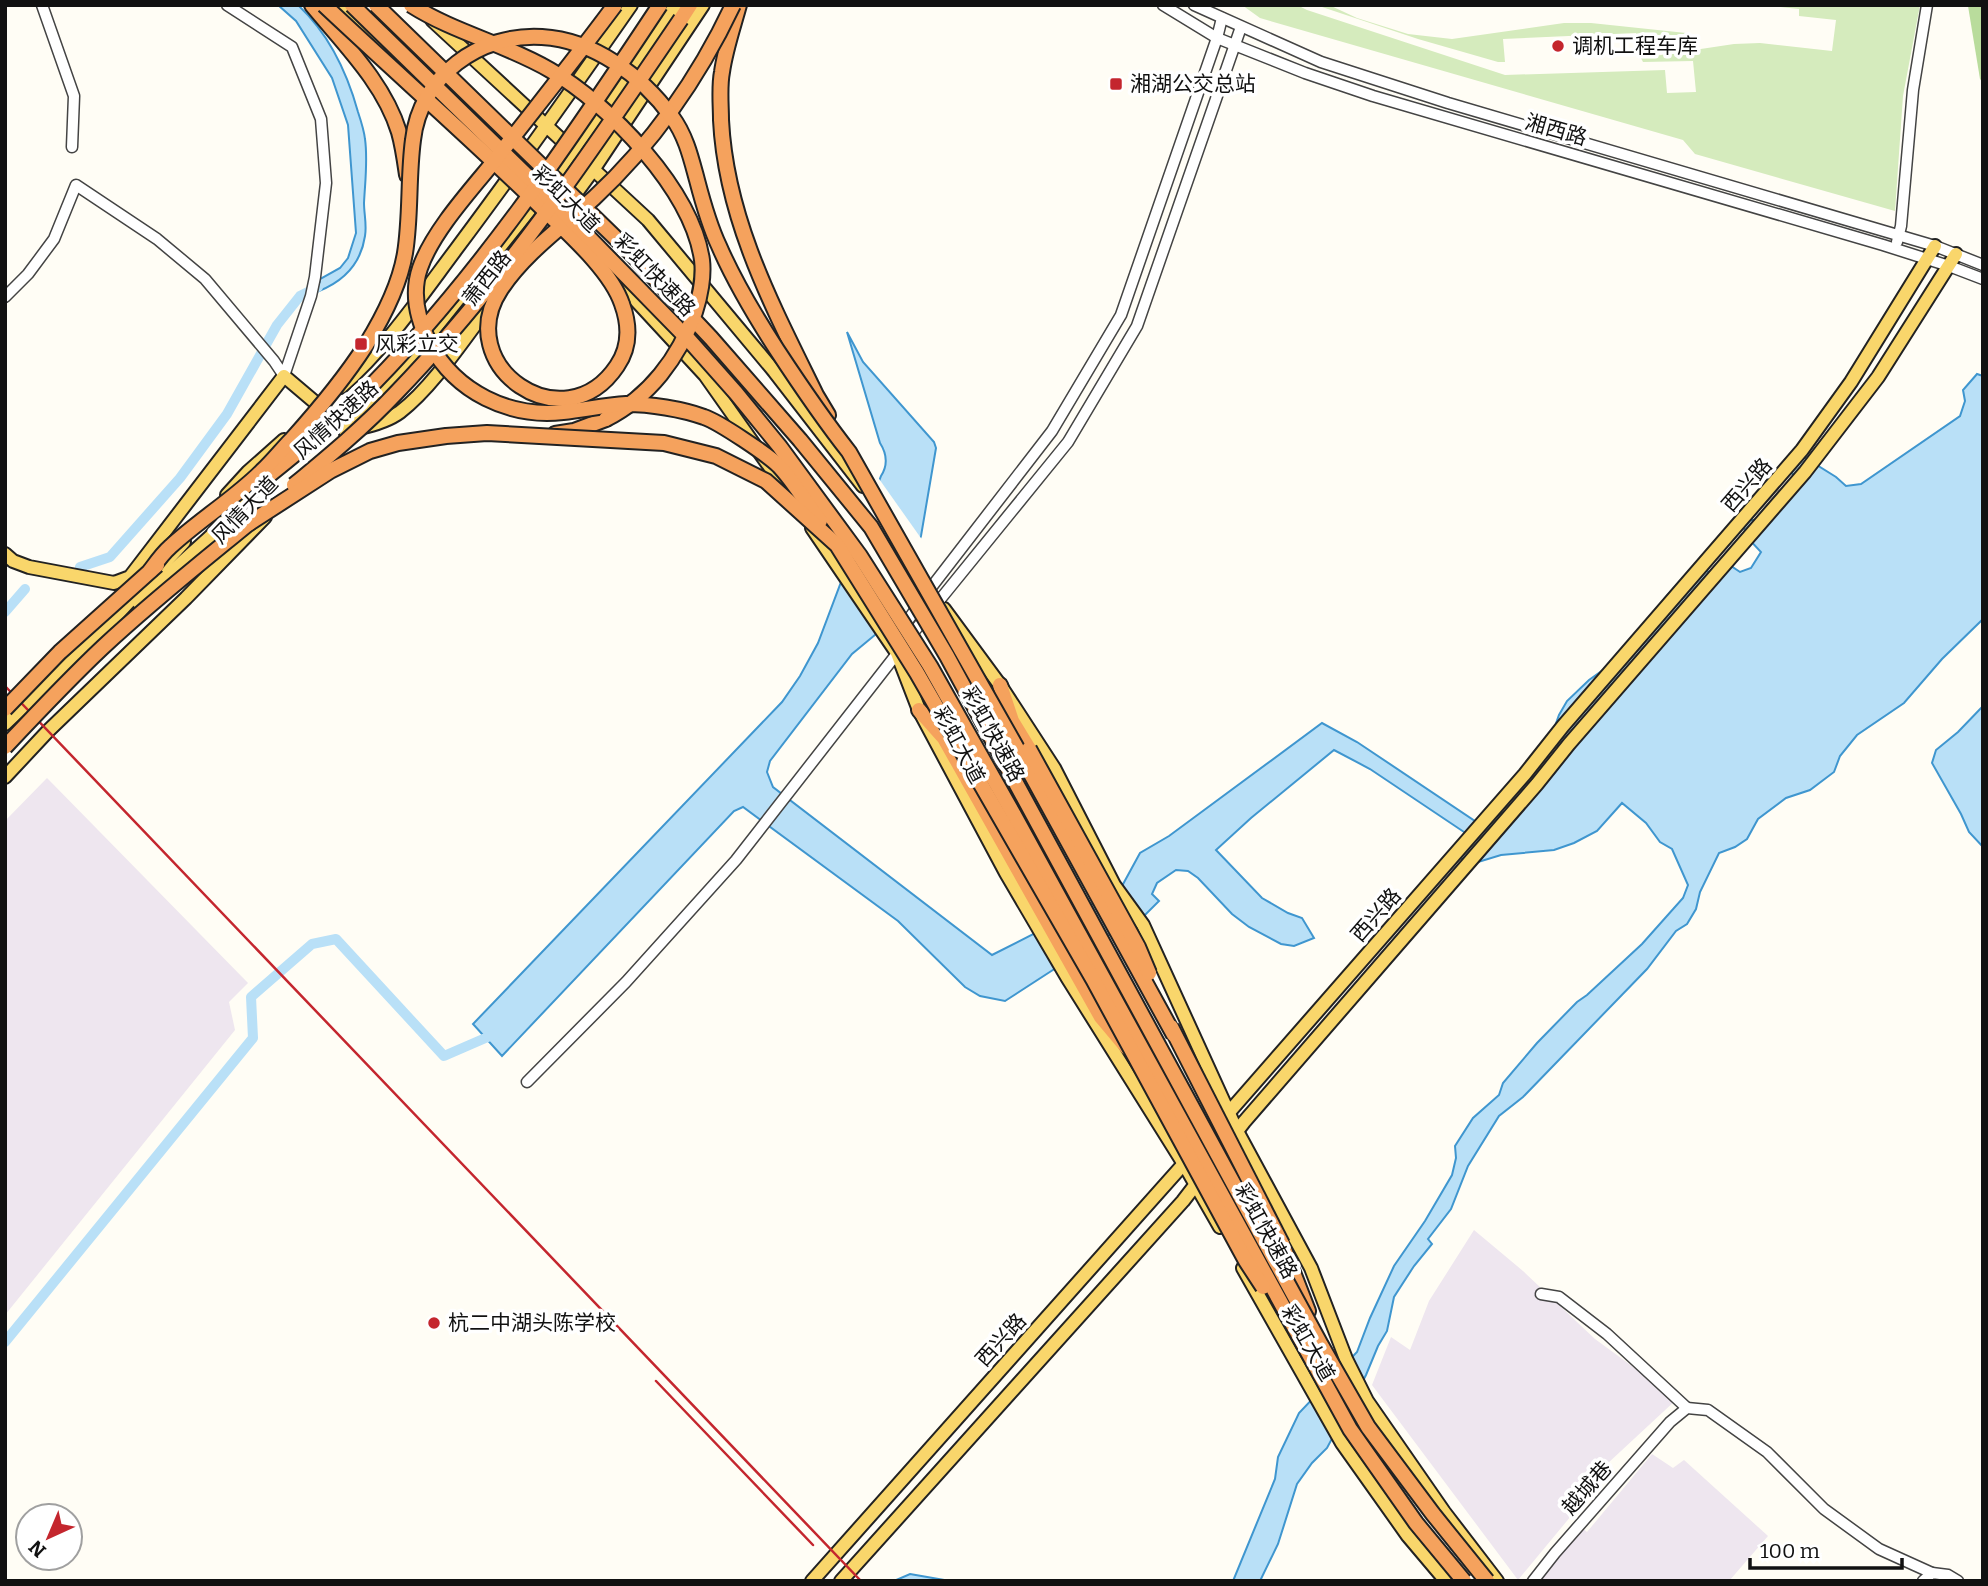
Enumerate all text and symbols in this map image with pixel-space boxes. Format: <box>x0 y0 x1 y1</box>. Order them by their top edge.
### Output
place label: 调机工程车库 <box>1572 33 1698 59</box>
marker: 调机工程车库 <box>1550 38 1566 54</box>
place label: 湘湖公交总站 <box>1130 71 1256 97</box>
marker: 湘湖公交总站 <box>1108 76 1124 92</box>
street label: 湘西路 <box>1522 109 1590 151</box>
street label: 彩虹大道 <box>527 160 605 238</box>
street label: 彩虹快速路 <box>609 228 701 322</box>
street label: 萧西路 <box>457 245 517 311</box>
place label: 风彩立交 <box>375 331 459 357</box>
marker: 风彩立交 <box>353 336 369 352</box>
street label: 风情快速路 <box>288 375 384 465</box>
street label: 西兴路 <box>1717 453 1777 517</box>
street label: 风情大道 <box>206 471 284 549</box>
street label: 彩虹快速路 <box>956 682 1030 786</box>
street label: 彩虹大道 <box>928 702 990 788</box>
street label: 西兴路 <box>1346 883 1406 947</box>
street label: 彩虹快速路 <box>1229 1179 1303 1283</box>
street label: 彩虹大道 <box>1276 1300 1340 1386</box>
street label: 西兴路 <box>970 1308 1032 1372</box>
place label: 杭二中湖头陈学校 <box>448 1310 616 1336</box>
marker: 杭二中湖头陈学校 <box>426 1315 442 1331</box>
street label: 越城巷 <box>1557 1456 1617 1520</box>
north arrow <box>14 1502 84 1572</box>
scale bar <box>1750 1526 1902 1570</box>
text: N <box>24 1535 51 1562</box>
text: 100 m <box>1760 1538 1820 1564</box>

